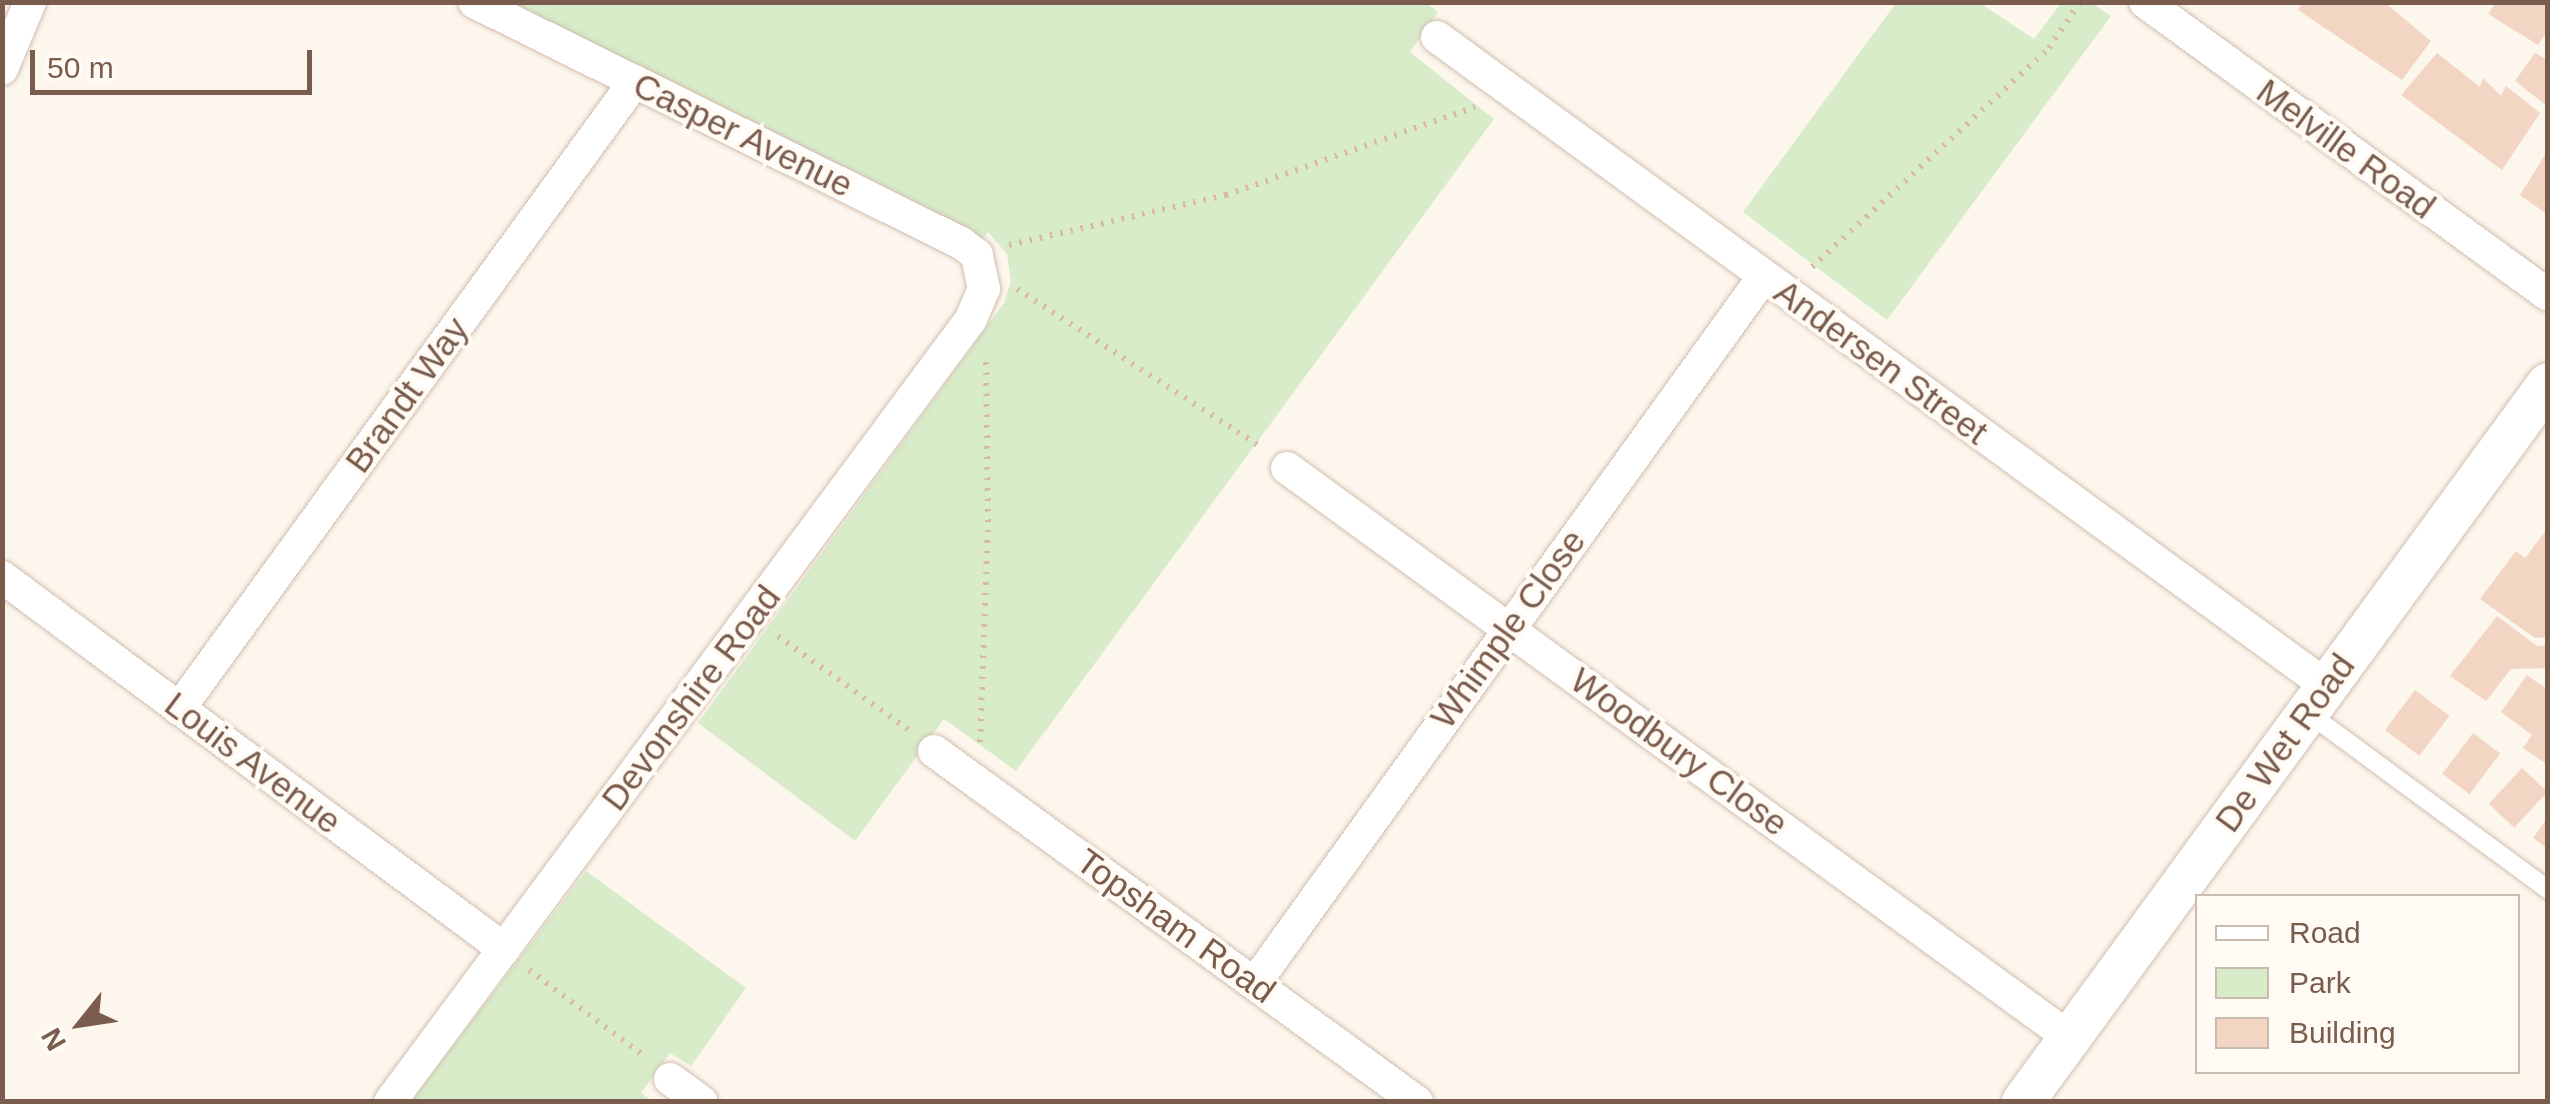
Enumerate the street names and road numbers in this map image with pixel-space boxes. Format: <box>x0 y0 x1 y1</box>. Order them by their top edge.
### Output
street label: Casper Avenue <box>626 63 860 207</box>
street label: Melville Road <box>2249 70 2443 228</box>
street label: Andersen Street <box>1766 271 1996 453</box>
street label: Brandt Way <box>337 309 477 481</box>
street label: Whimple Close <box>1422 521 1594 737</box>
street label: Devonshire Road <box>593 577 789 819</box>
street label: De Wet Road <box>2206 646 2364 840</box>
street label: Woodbury Close <box>1562 659 1796 845</box>
street label: Louis Avenue <box>156 683 350 843</box>
street label: Topsham Road <box>1068 840 1284 1012</box>

